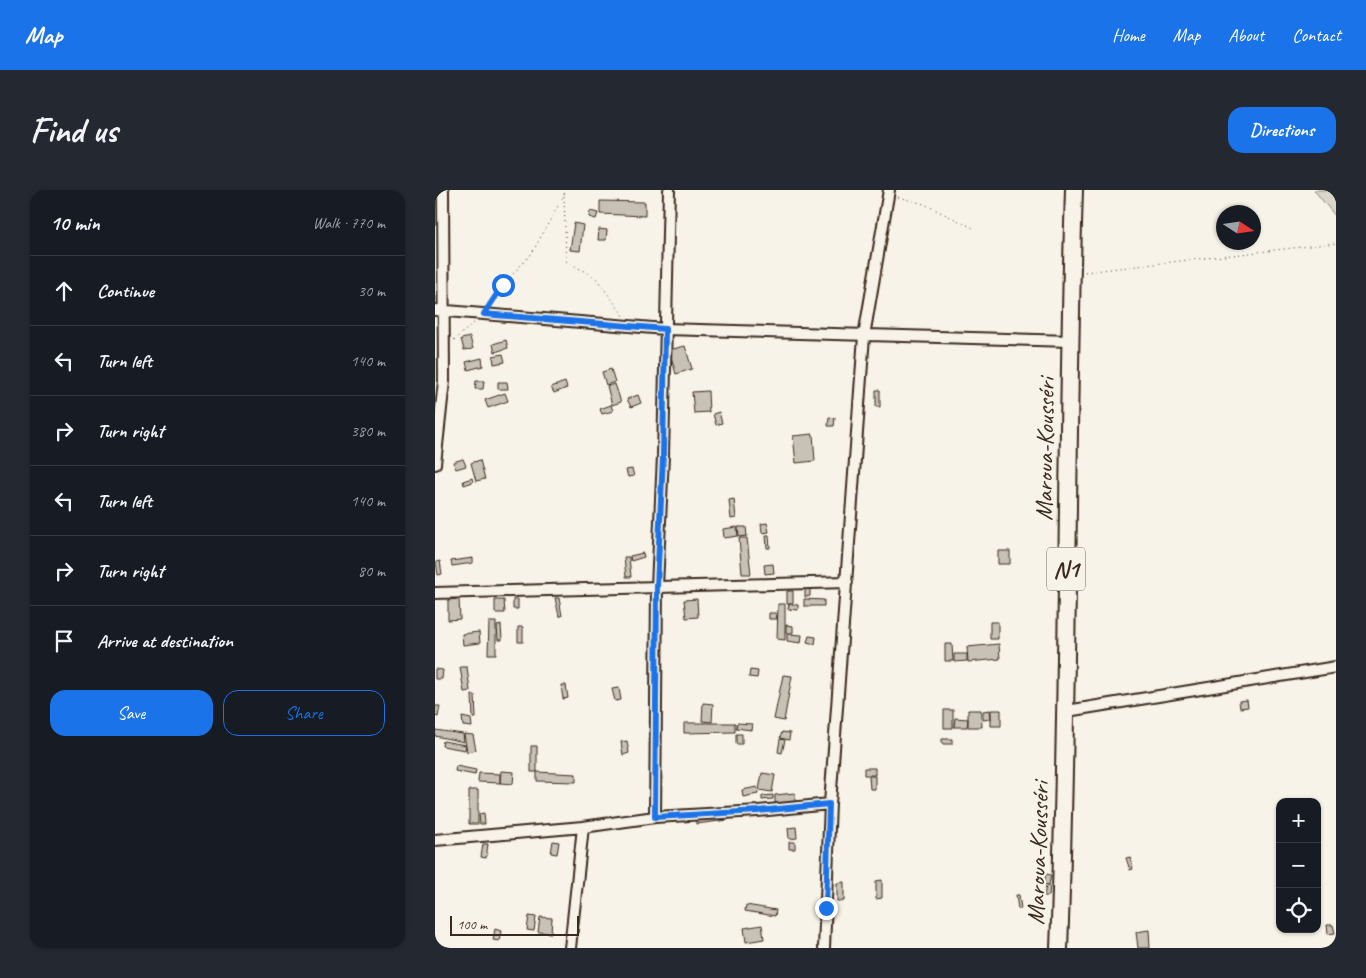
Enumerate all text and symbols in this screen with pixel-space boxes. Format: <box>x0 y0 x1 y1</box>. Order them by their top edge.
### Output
text: Map <box>25 20 62 50</box>
text: Home <box>1112 24 1145 46</box>
text: Map <box>1173 24 1200 46</box>
text: About <box>1228 24 1264 46</box>
text: Contact <box>1292 24 1341 46</box>
button: Directions <box>1228 107 1336 153</box>
text: Find us <box>30 108 117 153</box>
north arrow <box>1216 205 1261 250</box>
text: 10 min <box>50 210 100 236</box>
text: Walk · 770 m <box>313 213 385 233</box>
route start <box>492 274 515 297</box>
icon: ahead <box>50 277 78 305</box>
text: Continue <box>97 279 154 303</box>
text: 30 m <box>358 281 385 301</box>
icon: left <box>50 347 78 375</box>
text: Turn left <box>97 349 152 373</box>
text: 140 m <box>351 351 385 371</box>
street label: Maroua-Kousséri <box>1028 374 1062 521</box>
icon: right <box>50 417 78 445</box>
text: Turn right <box>97 419 164 443</box>
text: 380 m <box>351 421 385 441</box>
icon: left <box>50 487 78 515</box>
text: Turn left <box>97 489 152 513</box>
text: 140 m <box>351 491 385 511</box>
road number: N1 <box>1047 548 1085 590</box>
icon: right <box>50 557 78 585</box>
text: Turn right <box>97 559 164 583</box>
text: 80 m <box>358 561 385 581</box>
icon: arrive <box>50 627 78 655</box>
text: Arrive at destination <box>97 629 233 653</box>
button: Save <box>50 690 213 736</box>
button: Share <box>223 690 385 736</box>
street label: Maroua-Kousséri <box>1020 778 1057 925</box>
map controls <box>1276 798 1321 933</box>
button: + <box>1276 798 1321 843</box>
button: − <box>1276 843 1321 888</box>
button: locate <box>1276 888 1321 933</box>
route end <box>815 897 838 920</box>
scale bar <box>450 913 579 936</box>
text: 100 m <box>457 916 487 933</box>

